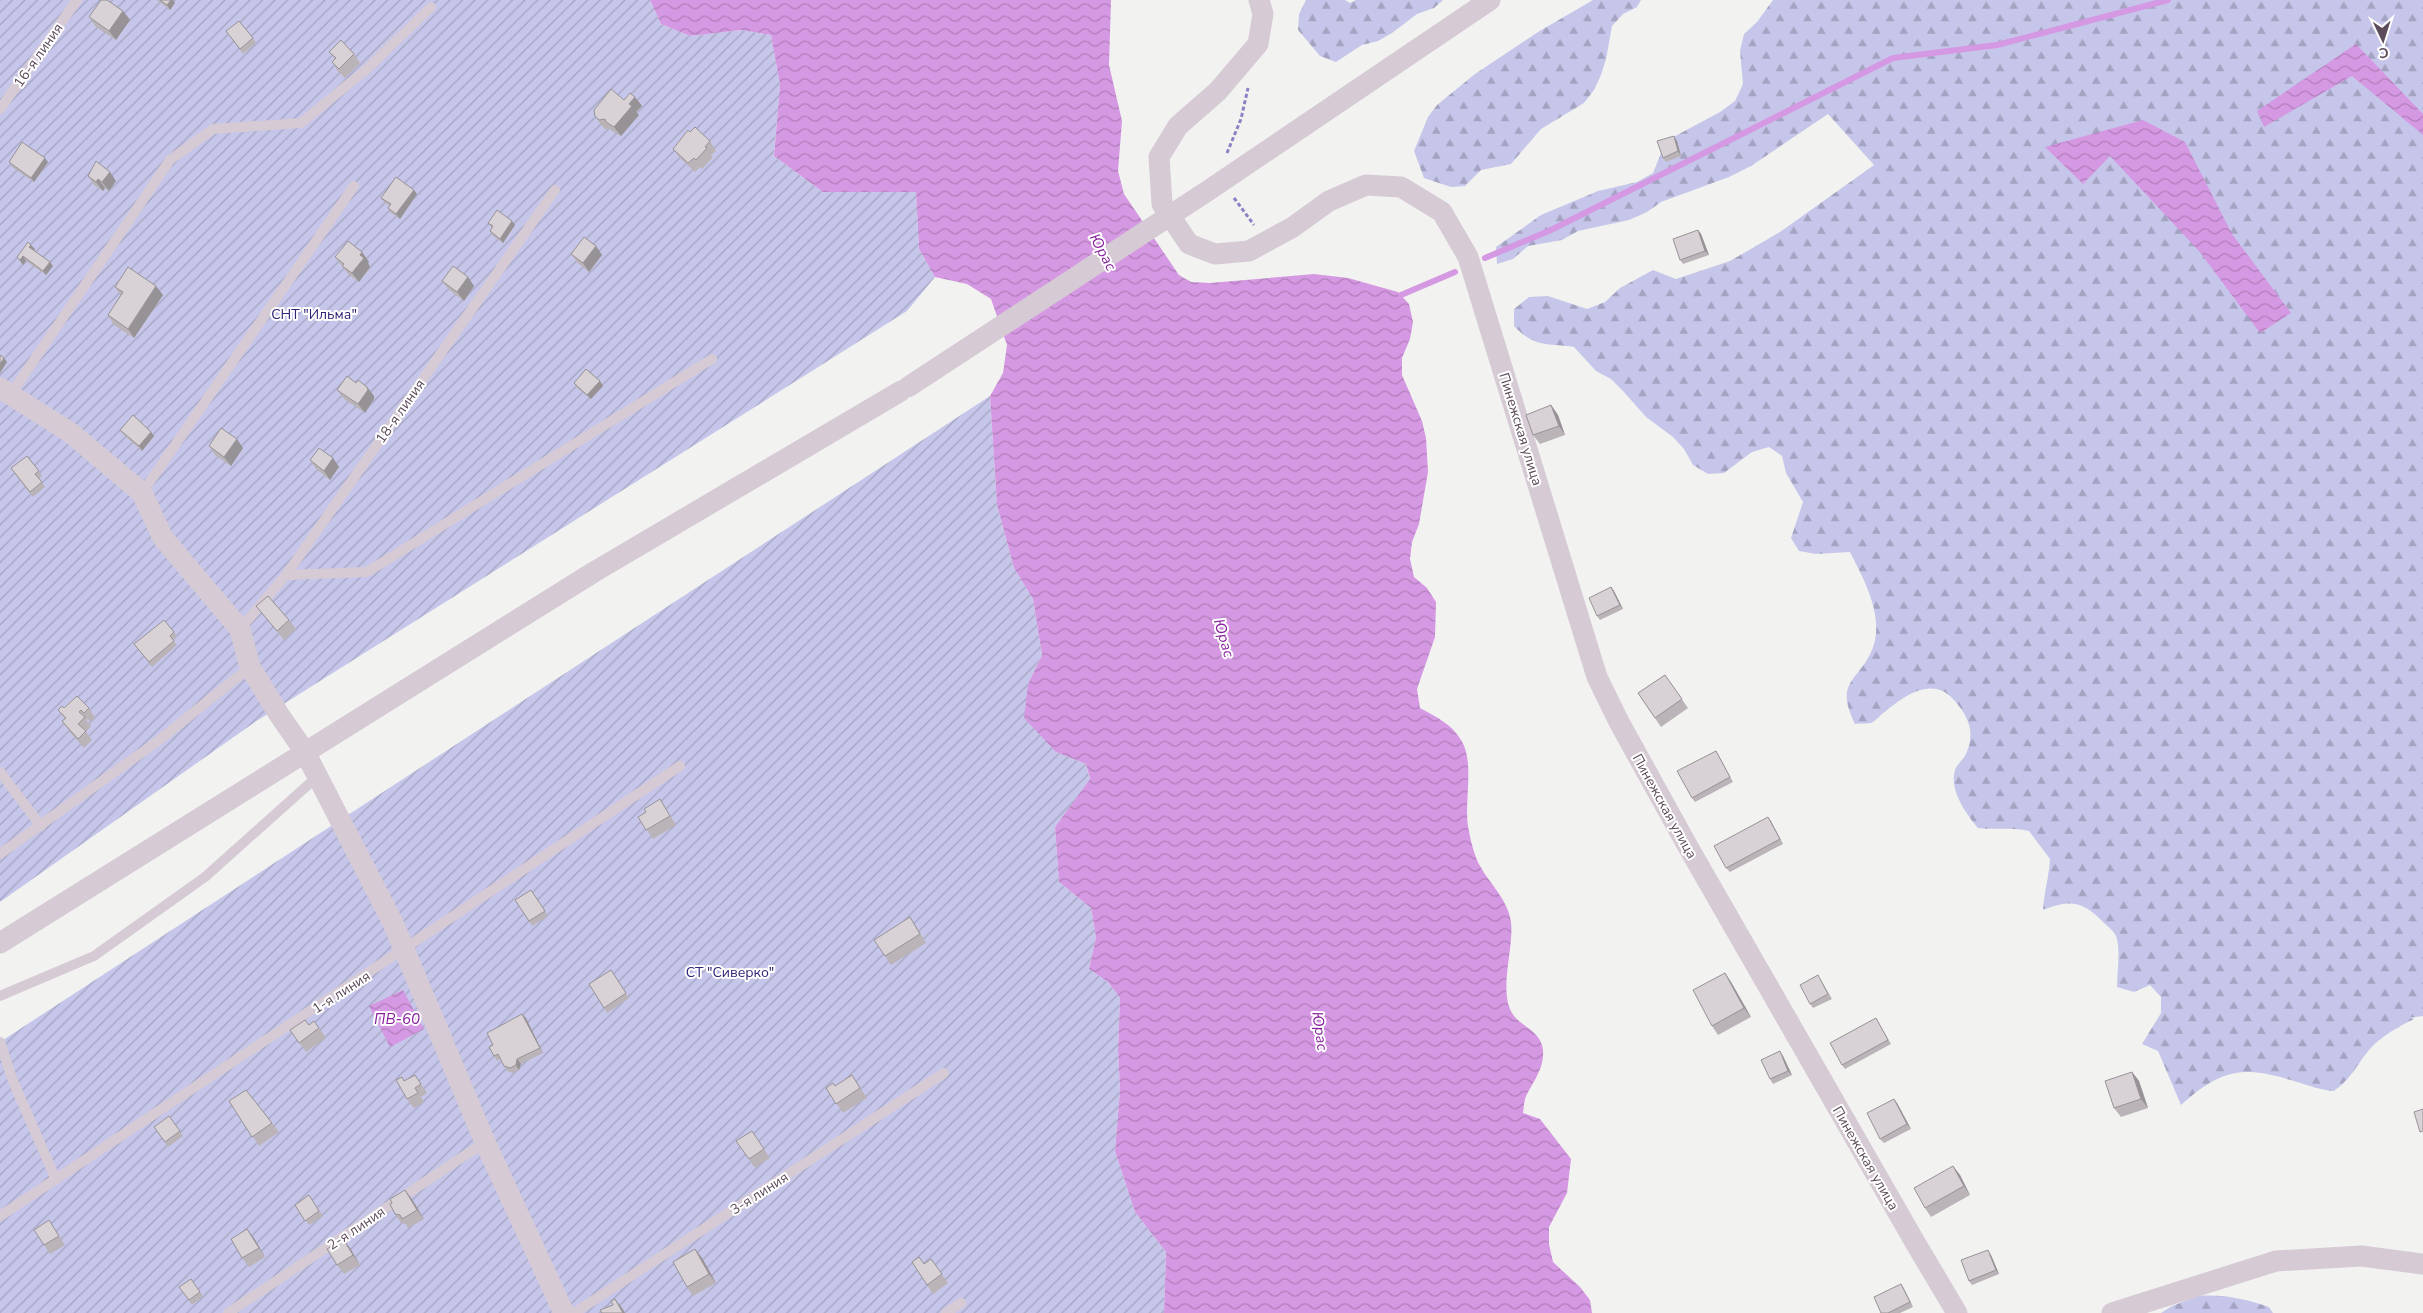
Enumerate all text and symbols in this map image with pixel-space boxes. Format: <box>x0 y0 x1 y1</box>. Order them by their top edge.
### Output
north arrow <box>2358 15 2408 65</box>
street label: 16-я линия <box>9 20 67 91</box>
text: С <box>2378 43 2389 62</box>
water label: Юрас <box>1085 230 1121 275</box>
park label: СНТ "Ильма" <box>271 305 357 324</box>
street label: Пинежская улица <box>1494 370 1547 488</box>
street label: 18-я линия <box>371 376 429 447</box>
water label: Юрас <box>1209 616 1239 660</box>
street label: Пинежская улица <box>1628 750 1701 862</box>
park label: СТ "Сиверко" <box>686 963 774 982</box>
street label: 1-я линия <box>309 967 374 1018</box>
water label: ПВ-60 <box>374 1009 420 1029</box>
water label: Юрас <box>1307 1010 1333 1053</box>
street label: Пинежская улица <box>1828 1103 1903 1214</box>
street label: 3-я линия <box>727 1168 792 1219</box>
street label: 2-я линия <box>324 1202 389 1255</box>

